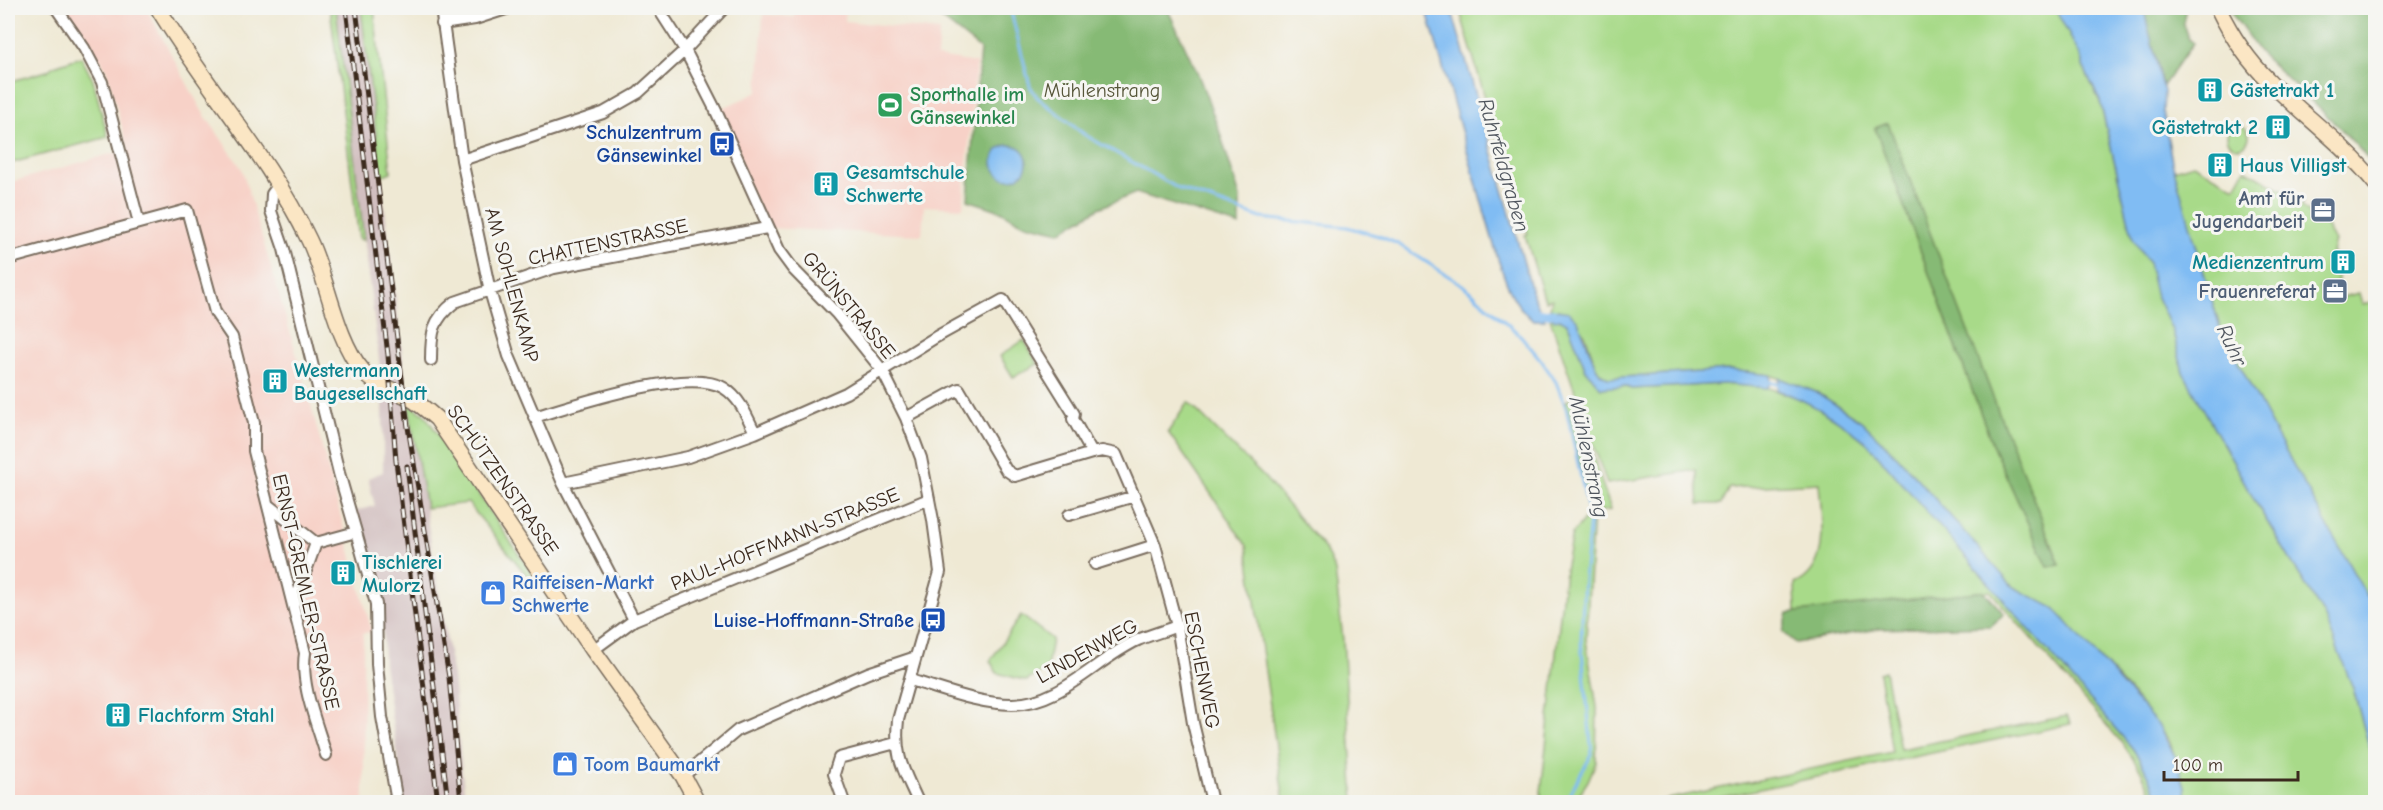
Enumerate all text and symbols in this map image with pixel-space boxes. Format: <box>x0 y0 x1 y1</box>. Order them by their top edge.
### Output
building icon: Gästetrakt 1 <box>2195 75 2225 105</box>
park label: Mühlenstrang <box>1044 79 1160 102</box>
place label: Gästetrakt 1 <box>2230 79 2334 102</box>
place label: Sporthalle im Gänsewinkel <box>910 83 1024 129</box>
sports icon: Sporthalle im Gänsewinkel <box>875 90 905 120</box>
water label: Ruhrfeldgraben <box>1473 95 1535 235</box>
building icon: Gästetrakt 2 <box>2263 112 2293 142</box>
place label: Gästetrakt 2 <box>2152 116 2258 139</box>
place label: Schulzentrum Gänsewinkel <box>586 121 702 167</box>
bus stop icon: Schulzentrum Gänsewinkel <box>707 129 737 159</box>
building icon: Haus Villigst <box>2205 150 2235 180</box>
place label: Haus Villigst <box>2240 154 2347 177</box>
place label: Gesamtschule Schwerte <box>846 161 965 207</box>
building icon: Gesamtschule Schwerte <box>811 169 841 199</box>
place label: Amt für Jugendarbeit <box>2192 187 2304 233</box>
office icon: Amt für Jugendarbeit <box>2308 195 2338 225</box>
street label: AM SOHLENKAMP <box>480 205 544 365</box>
street label: CHATTENSTRASSE <box>526 214 690 270</box>
street label: GRÜNSTRASSE <box>798 247 900 363</box>
building icon: Medienzentrum <box>2328 247 2358 277</box>
place label: Medienzentrum <box>2192 251 2324 274</box>
office icon: Frauenreferat <box>2320 276 2350 306</box>
place label: Frauenreferat <box>2198 280 2316 303</box>
water label: Ruhr <box>2212 320 2253 371</box>
place label: Westermann Baugesellschaft <box>294 359 427 405</box>
building icon: Westermann Baugesellschaft <box>260 366 290 396</box>
water label: Mühlenstrang <box>1564 393 1614 520</box>
street label: SCHÜTZENSTRASSE <box>443 400 563 560</box>
street label: ERNST-GREMLER-STRASSE <box>268 472 344 712</box>
street label: PAUL-HOFFMANN-STRASSE <box>667 483 903 595</box>
place label: Tischlerei Mulorz <box>362 551 442 597</box>
building icon: Tischlerei Mulorz <box>328 558 358 588</box>
place label: Raiffeisen-Markt Schwerte <box>512 571 654 617</box>
shop icon: Raiffeisen-Markt Schwerte <box>478 578 508 608</box>
bus stop icon: Luise-Hoffmann-Straße <box>918 605 948 635</box>
place label: Luise-Hoffmann-Straße <box>713 609 914 632</box>
street label: ESCHENWEG <box>1179 610 1225 730</box>
street label: LINDENWEG <box>1032 614 1142 688</box>
building icon: Flachform Stahl <box>103 700 133 730</box>
place label: Flachform Stahl <box>138 704 274 727</box>
scale bar <box>2164 744 2298 782</box>
shop icon: Toom Baumarkt <box>550 749 580 779</box>
place label: Toom Baumarkt <box>584 753 720 776</box>
text: 100 m <box>2173 755 2223 776</box>

